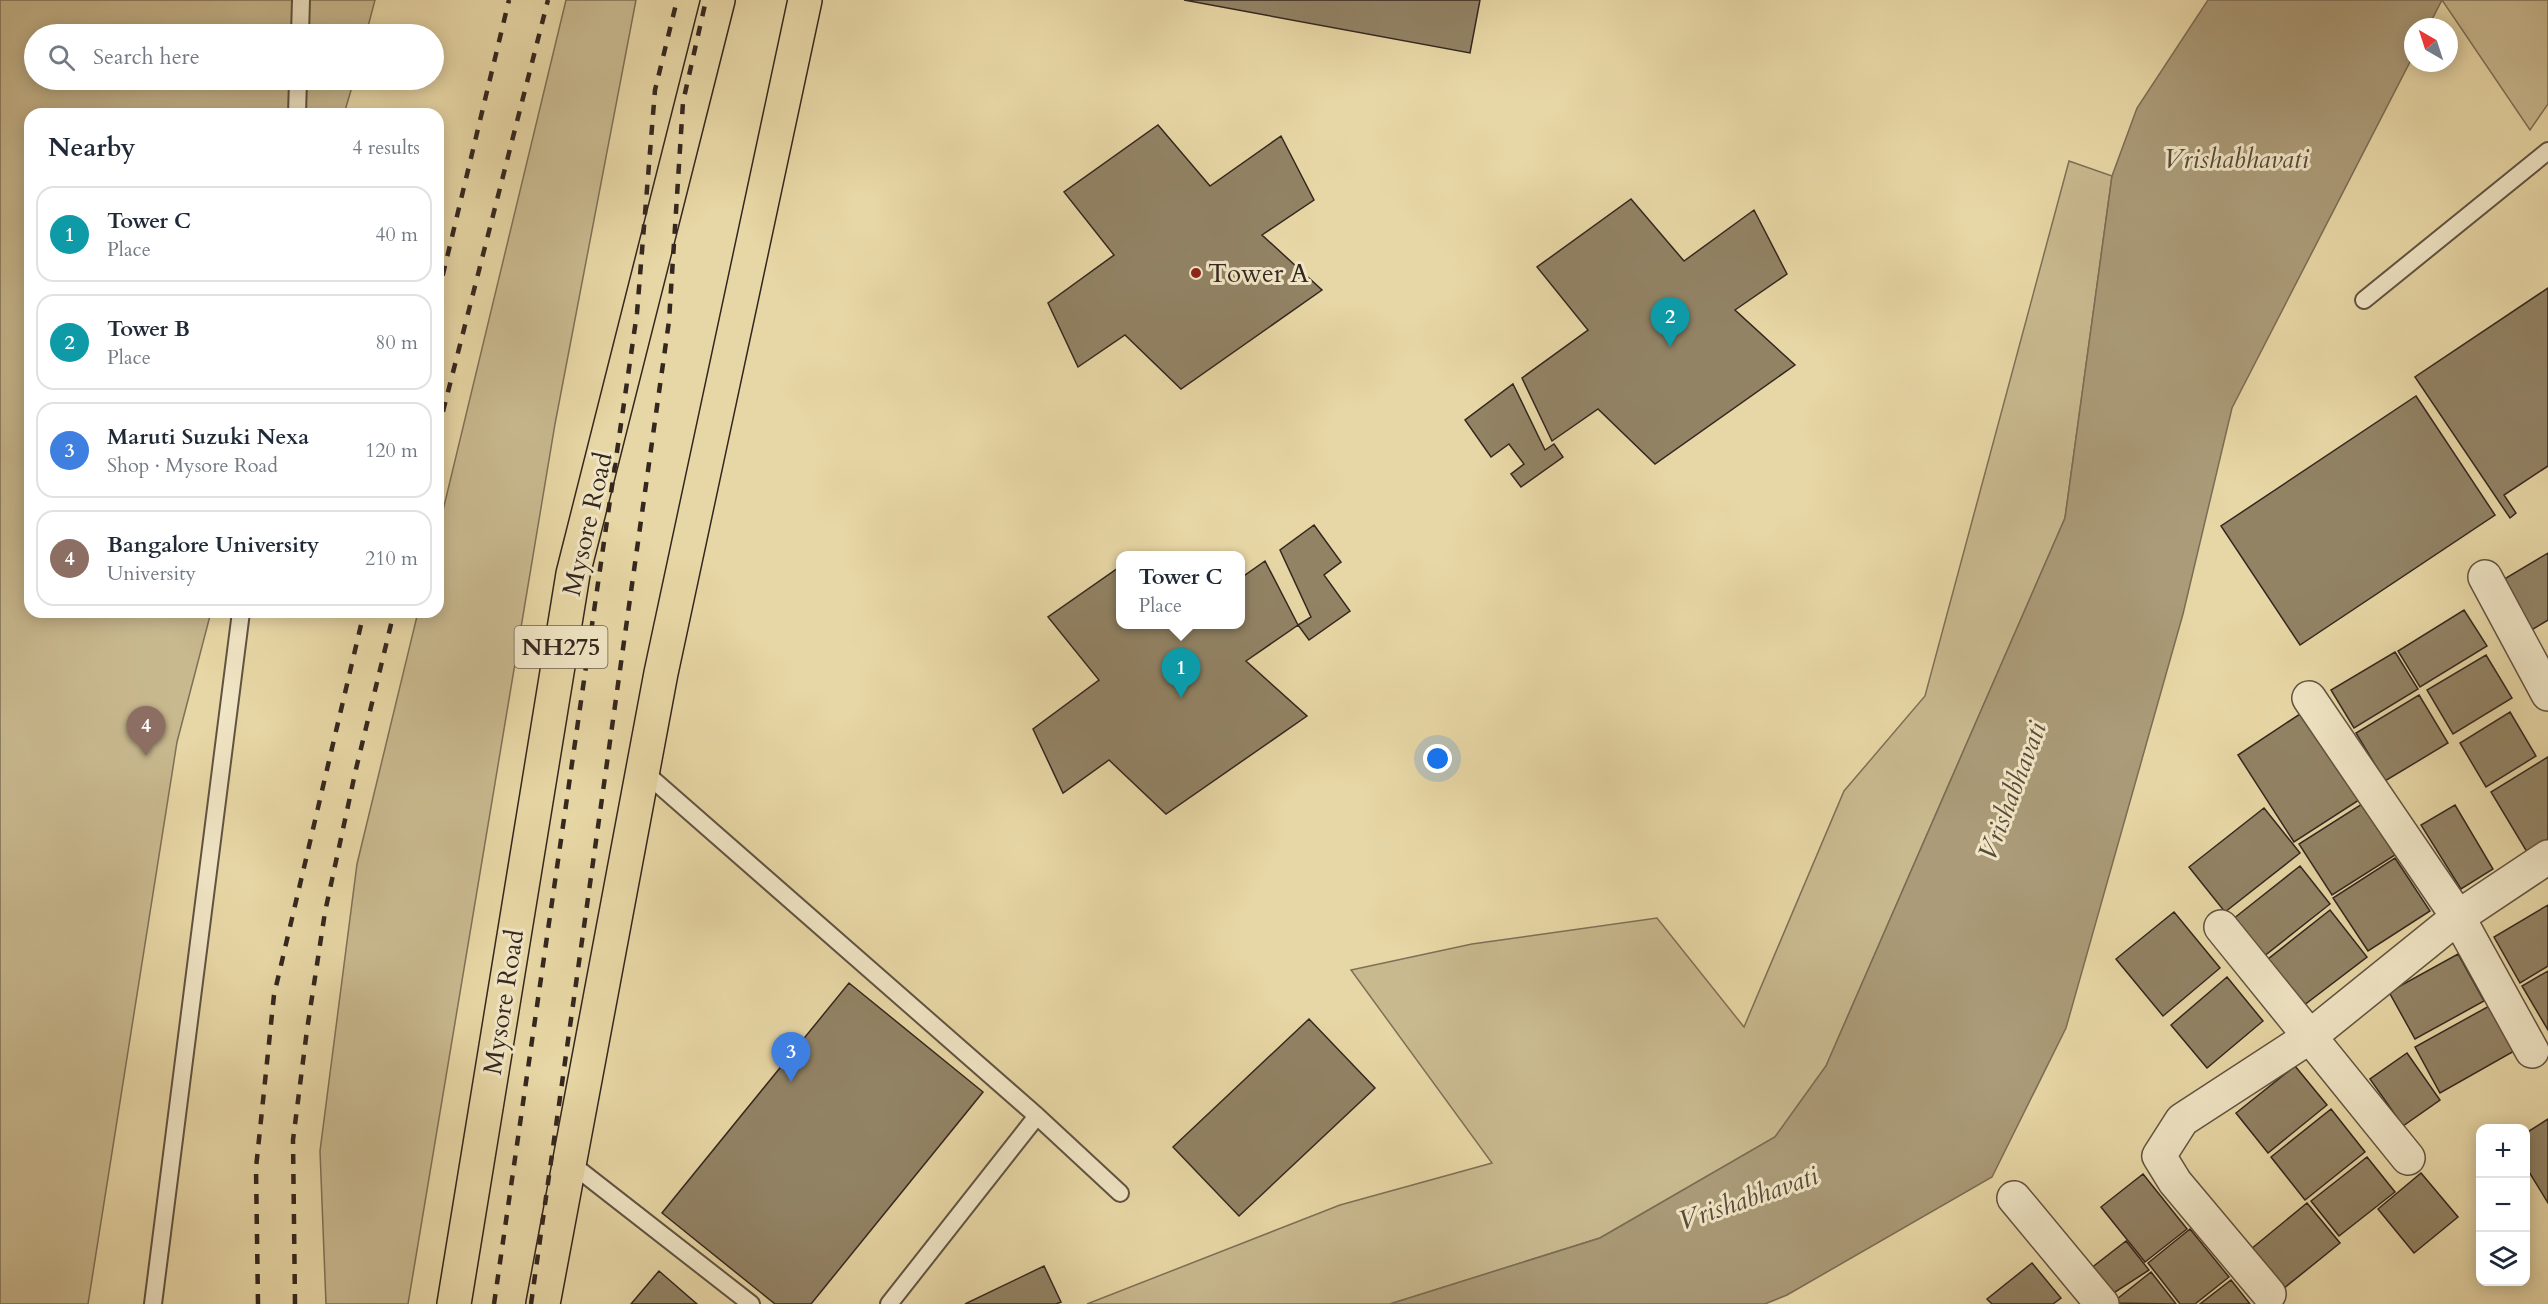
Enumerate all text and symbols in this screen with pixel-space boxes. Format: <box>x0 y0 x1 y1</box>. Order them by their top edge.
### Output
north arrow <box>2404 18 2458 72</box>
search box <box>24 24 444 90</box>
icon: search <box>45 41 78 74</box>
text: Search here <box>93 42 200 72</box>
text: Nearby <box>48 130 136 165</box>
text: 4 results <box>352 134 420 161</box>
water label: Vrishabhavati <box>2163 141 2309 178</box>
text: Tower C <box>107 206 191 236</box>
text: 1 <box>64 221 75 248</box>
text: 40 m <box>375 221 418 248</box>
text: Place <box>107 236 151 263</box>
place label: Tower A <box>1208 256 1309 291</box>
marker: Tower A <box>1189 266 1203 280</box>
pin: 2 <box>1650 298 1690 347</box>
text: Tower B <box>107 314 190 344</box>
text: 2 <box>64 329 75 356</box>
text: 80 m <box>375 329 418 356</box>
text: Place <box>107 344 151 371</box>
text: Maruti Suzuki Nexa <box>107 422 309 452</box>
text: 3 <box>64 437 75 464</box>
text: 120 m <box>365 437 418 464</box>
street label: Mysore Road <box>554 449 621 599</box>
text: Shop · Mysore Road <box>107 452 278 479</box>
text: Bangalore University <box>107 530 319 560</box>
text: 4 <box>64 545 75 572</box>
text: 210 m <box>365 545 418 572</box>
popup <box>1116 551 1245 629</box>
text: University <box>107 560 196 587</box>
text: Tower C <box>1138 562 1223 592</box>
text: Place <box>1138 592 1182 619</box>
road number: NH275 <box>514 626 608 668</box>
pin: 1 <box>1162 648 1200 698</box>
pin: 4 <box>126 706 166 756</box>
water label: Vrishabhavati <box>1969 716 2056 866</box>
your location <box>1423 744 1452 773</box>
street label: Mysore Road <box>475 927 532 1077</box>
pin: 3 <box>772 1032 810 1082</box>
map controls <box>2476 1124 2530 1286</box>
button: + <box>2476 1124 2530 1178</box>
water label: Vrishabhavati <box>1673 1157 1824 1240</box>
button: − <box>2476 1178 2530 1232</box>
button: layers <box>2476 1232 2530 1286</box>

